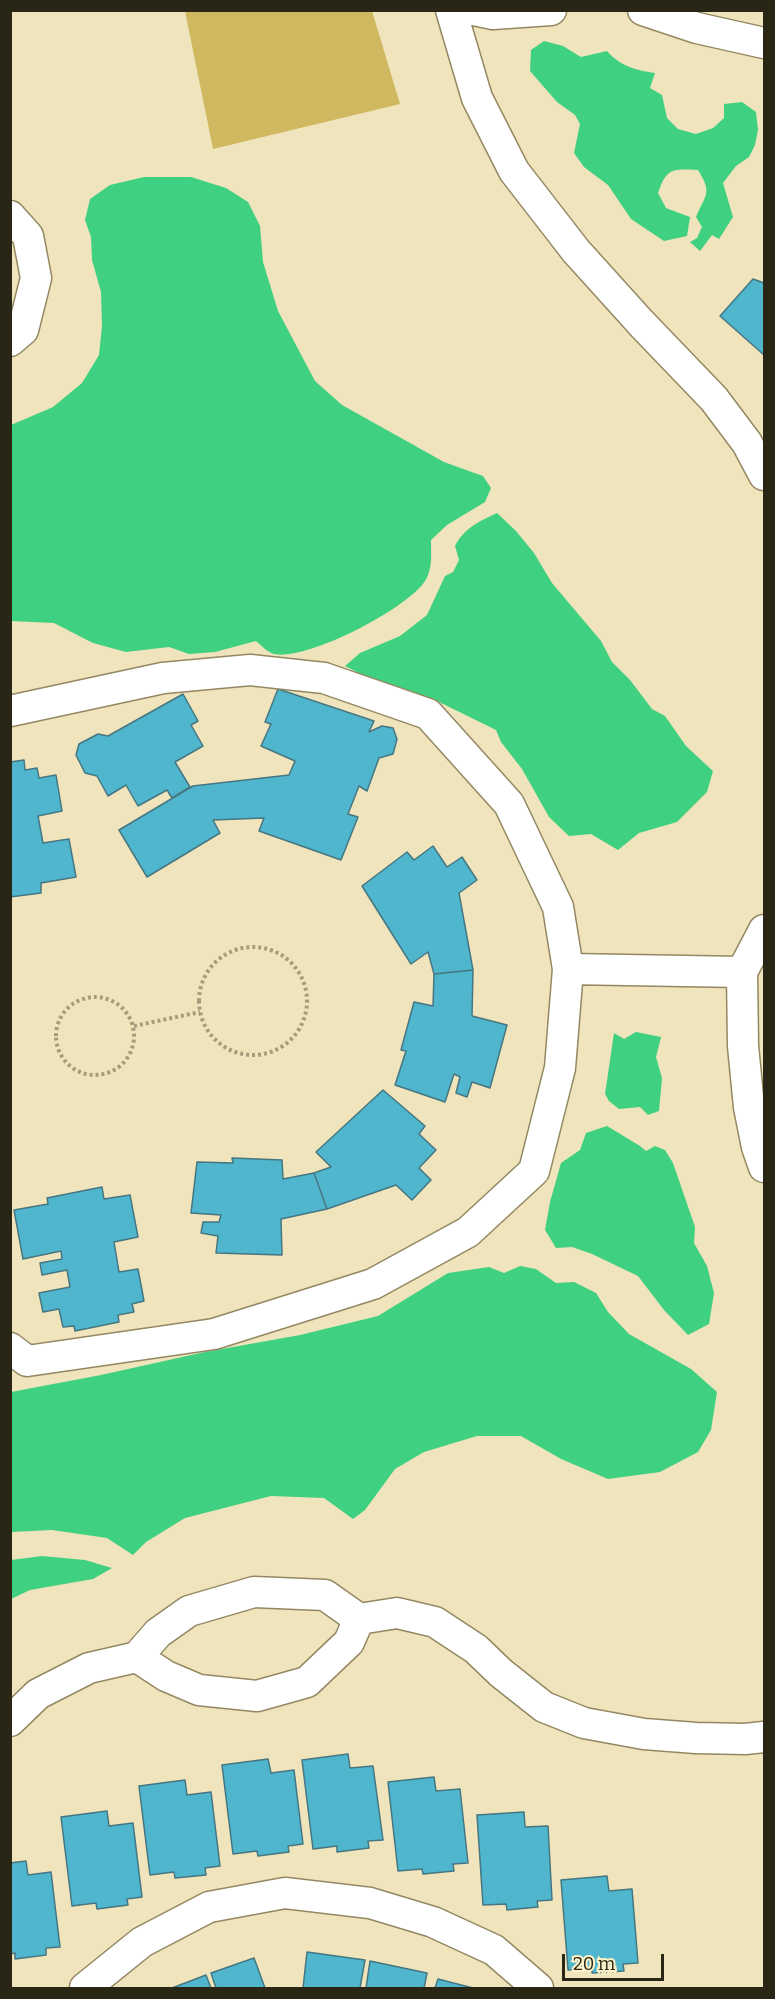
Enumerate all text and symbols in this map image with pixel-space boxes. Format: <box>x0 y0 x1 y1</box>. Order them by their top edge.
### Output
scale bar <box>565 1942 667 1980</box>
text: 20 m <box>573 1953 615 1975</box>

